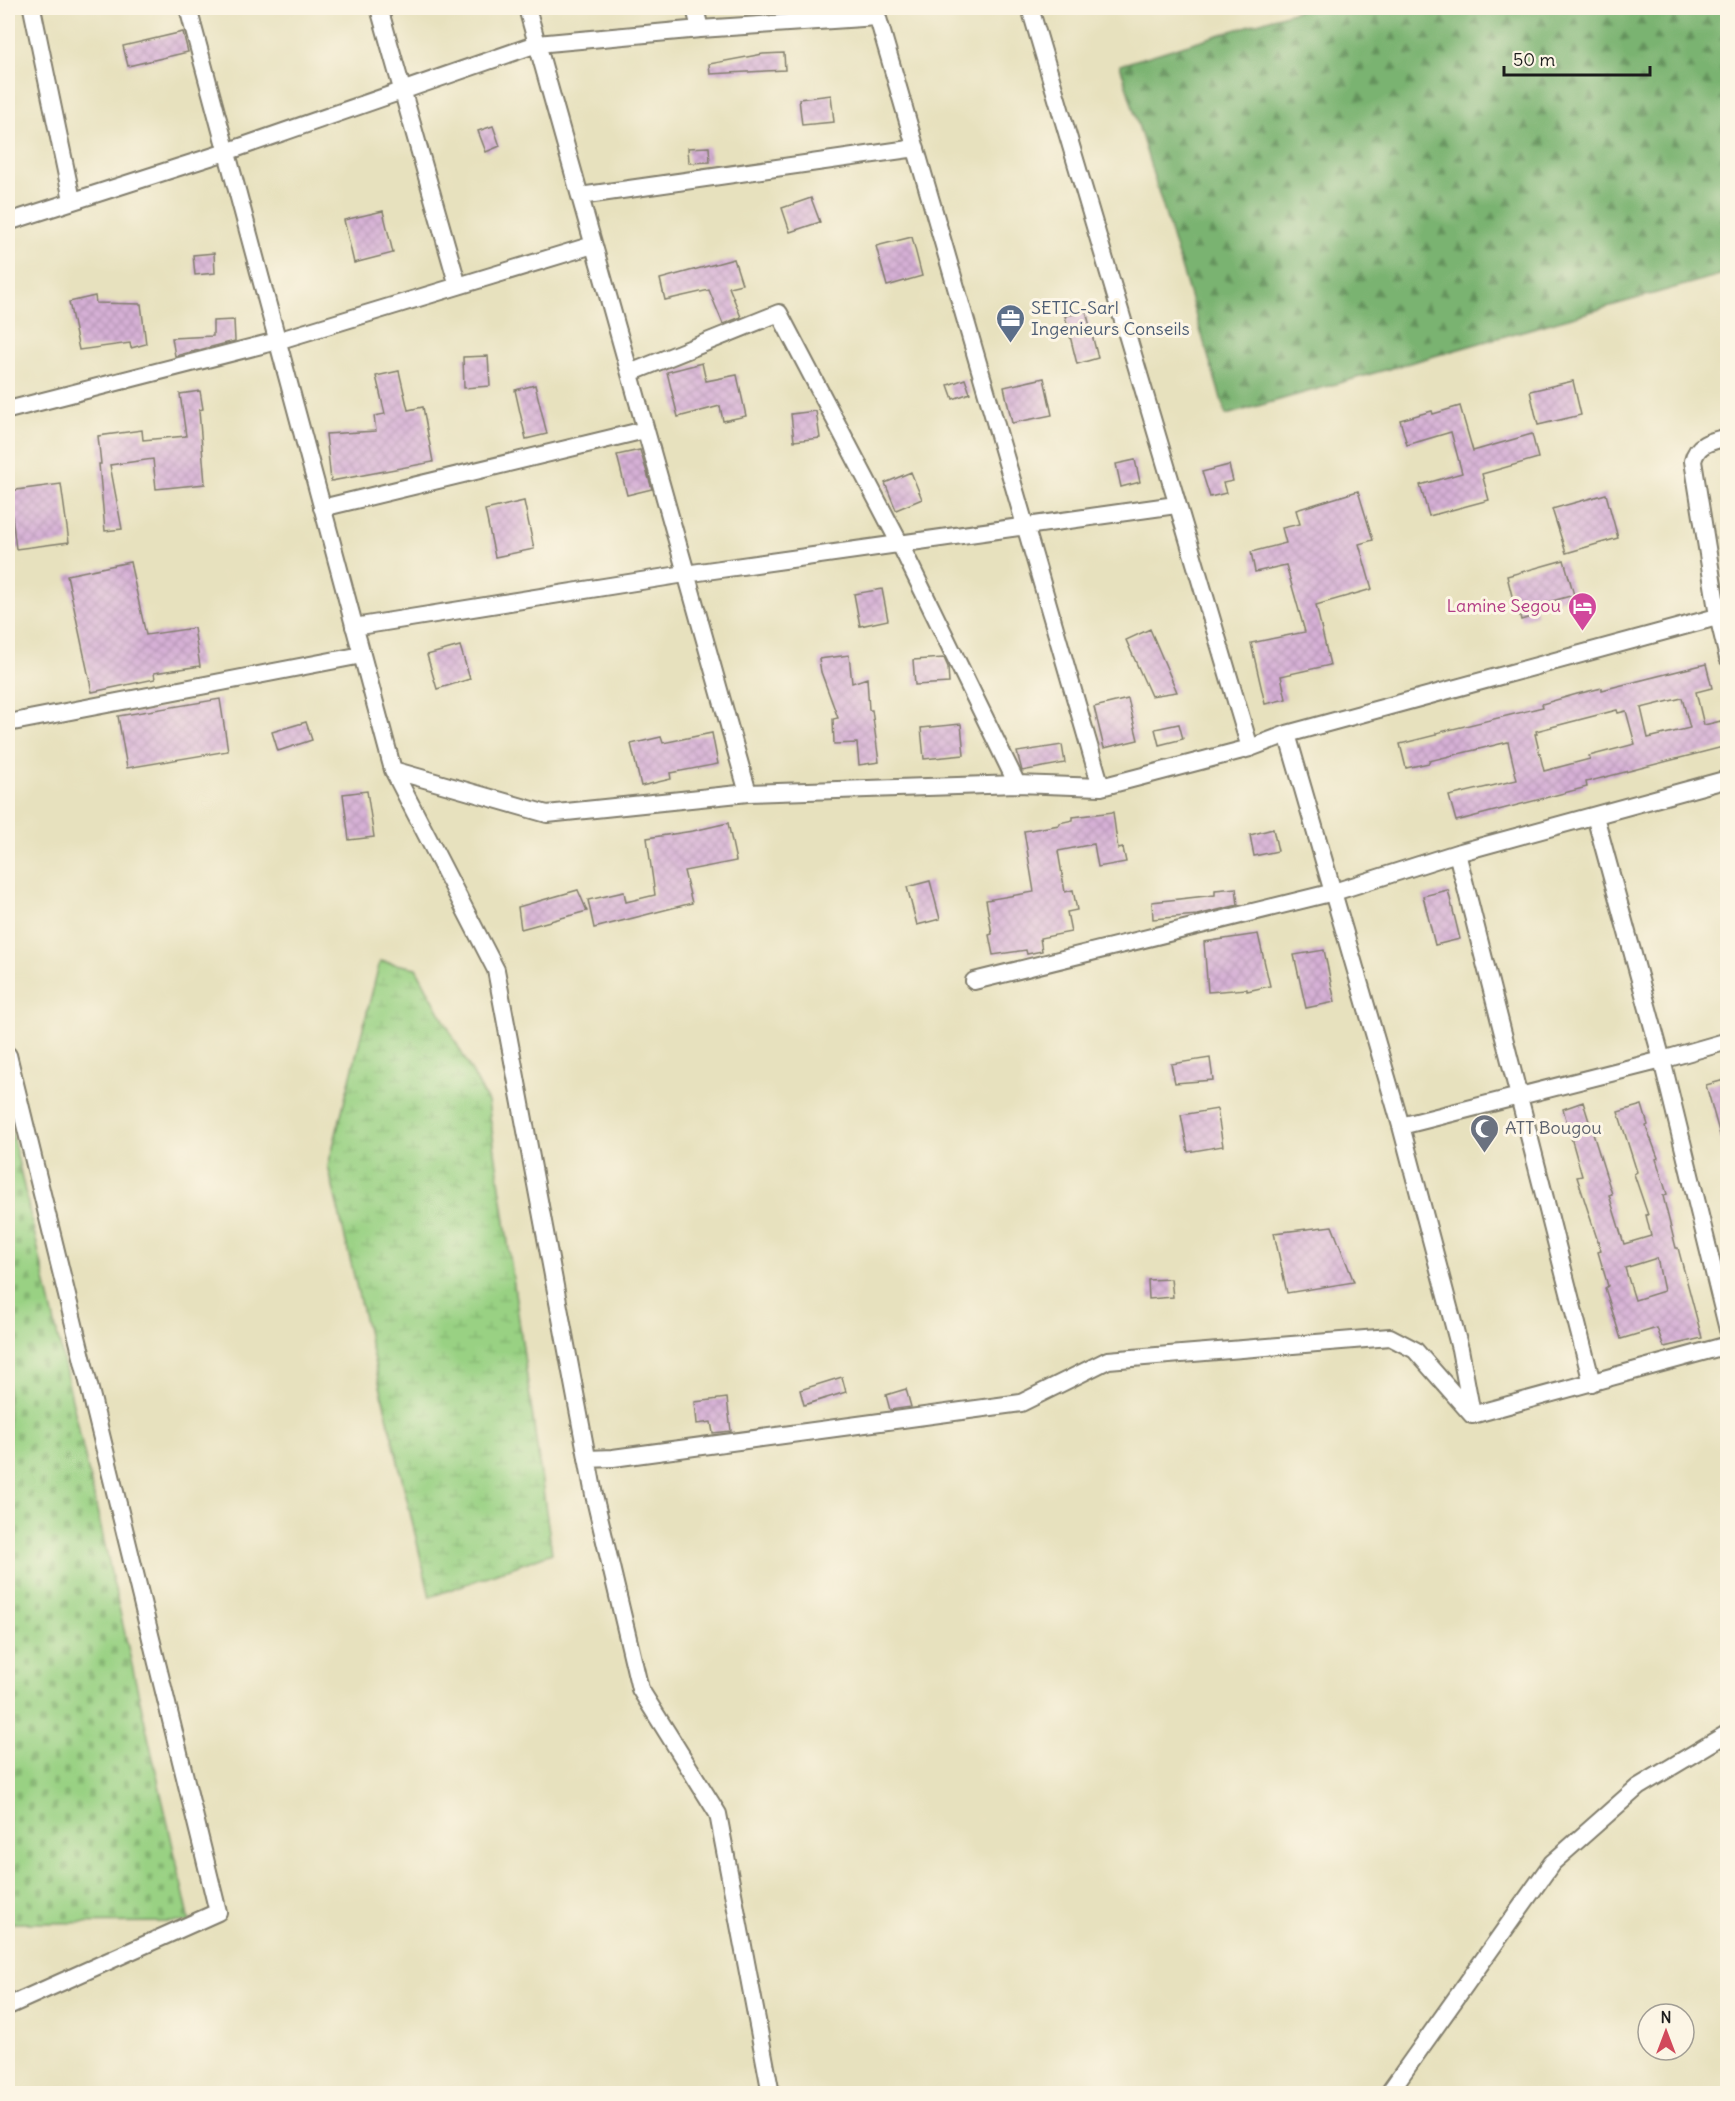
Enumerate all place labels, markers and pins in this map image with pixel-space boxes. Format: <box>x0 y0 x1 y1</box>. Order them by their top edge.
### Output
place label: SETIC-Sarl Ingenieurs Conseils <box>1031 296 1190 340</box>
office icon: SETIC-Sarl Ingenieurs Conseils <box>994 302 1026 344</box>
hotel icon: Lamine Segou <box>1566 590 1598 632</box>
place label: Lamine Segou <box>1446 594 1561 617</box>
mosque icon: ATT Bougou <box>1468 1112 1500 1154</box>
place label: ATT Bougou <box>1505 1116 1602 1139</box>

